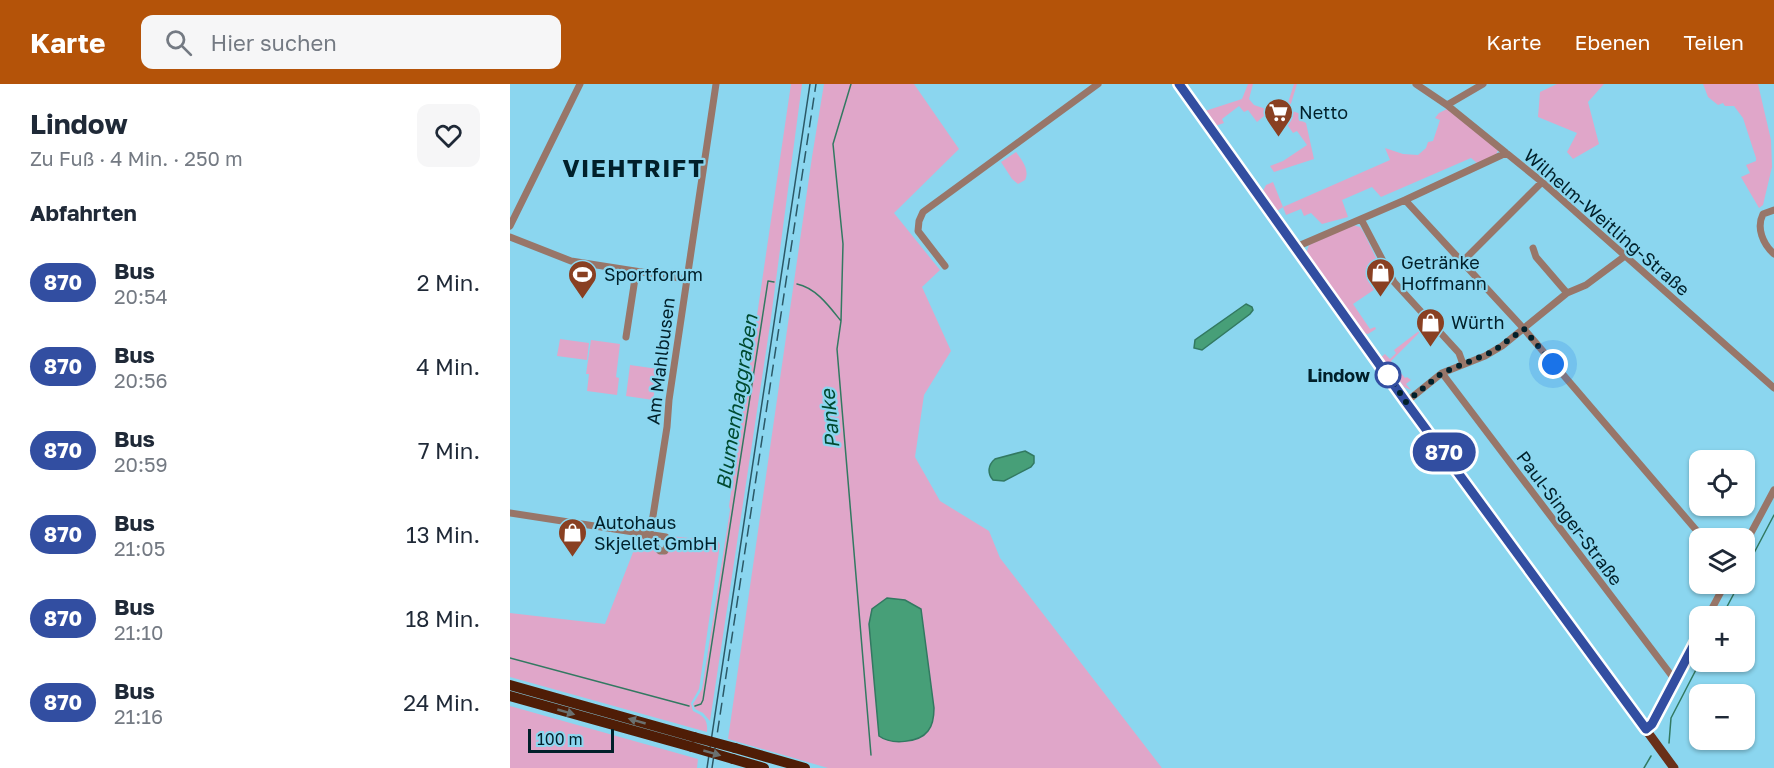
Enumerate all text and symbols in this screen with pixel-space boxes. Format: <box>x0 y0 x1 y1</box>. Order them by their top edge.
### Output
search box <box>141 15 561 69</box>
text: Karte <box>30 26 105 59</box>
icon: search <box>162 26 195 59</box>
text: Hier suchen <box>210 29 337 56</box>
text: Karte <box>1486 29 1542 55</box>
text: Ebenen <box>1575 29 1650 55</box>
text: Teilen <box>1683 29 1744 55</box>
supermarket icon: Netto <box>1262 96 1294 138</box>
place label: Netto <box>1299 101 1348 123</box>
button: heart <box>417 104 480 167</box>
text: Lindow <box>30 107 128 140</box>
street label: Wilhelm-Weitling-Straße <box>1520 144 1694 300</box>
text: Zu Fuß · 4 Min. · 250 m <box>30 146 243 170</box>
district label: VIEHTRIFT <box>563 153 705 182</box>
text: Abfahrten <box>30 199 137 226</box>
place label: Getränke Hoffmann <box>1401 251 1487 294</box>
shop icon: Getränke Hoffmann <box>1364 256 1396 298</box>
text: Bus <box>114 257 155 284</box>
sports icon: Sportforum <box>567 258 599 300</box>
place label: Sportforum <box>604 263 703 285</box>
text: 870 <box>44 269 82 295</box>
text: 2 Min. <box>417 269 480 296</box>
text: 20:54 <box>114 284 168 308</box>
street label: Am Mahlbusen <box>641 296 679 426</box>
shop icon: Würth <box>1414 306 1446 348</box>
place label: Würth <box>1451 311 1504 333</box>
water label: Blumenhaggraben <box>710 312 763 491</box>
text: Bus <box>114 341 155 368</box>
your location <box>1538 349 1568 379</box>
text: 870 <box>44 353 82 379</box>
text: 4 Min. <box>416 353 480 380</box>
marker: Lindow <box>1375 362 1401 388</box>
place label: Lindow <box>1307 364 1370 386</box>
text: 20:56 <box>114 368 168 392</box>
water label: Panke <box>814 387 844 449</box>
text: Bus <box>114 425 155 452</box>
line badge: 870 <box>1410 432 1478 472</box>
text: 870 <box>44 437 82 463</box>
text: 7 Min. <box>418 437 480 464</box>
text: 870 <box>1425 439 1463 465</box>
street label: Paul-Singer-Straße <box>1512 446 1628 590</box>
map controls <box>1689 450 1755 750</box>
button: locate <box>1689 450 1755 516</box>
text: 20:59 <box>114 452 168 476</box>
text: Bus <box>114 509 155 536</box>
place label: Autohaus Skjellet GmbH <box>594 511 718 554</box>
shop icon: Autohaus Skjellet GmbH <box>557 516 589 558</box>
text: 870 <box>44 521 82 547</box>
text: 13 Min. <box>406 521 480 548</box>
button: layers <box>1689 528 1755 594</box>
text: 21:05 <box>114 536 165 560</box>
text: Bus <box>114 593 155 620</box>
text: 870 <box>44 605 82 631</box>
text: 18 Min. <box>405 605 480 632</box>
button: + <box>1689 606 1755 672</box>
text: 21:10 <box>114 620 163 644</box>
text: Bus <box>114 677 155 704</box>
button: − <box>1689 684 1755 750</box>
text: 870 <box>44 689 82 715</box>
text: 24 Min. <box>403 689 480 716</box>
text: 21:16 <box>114 704 163 728</box>
one-way arrow <box>557 708 575 717</box>
one-way arrow <box>628 716 646 725</box>
scale bar <box>528 726 614 754</box>
text: 100 m <box>537 729 583 749</box>
one-way arrow <box>703 749 721 758</box>

